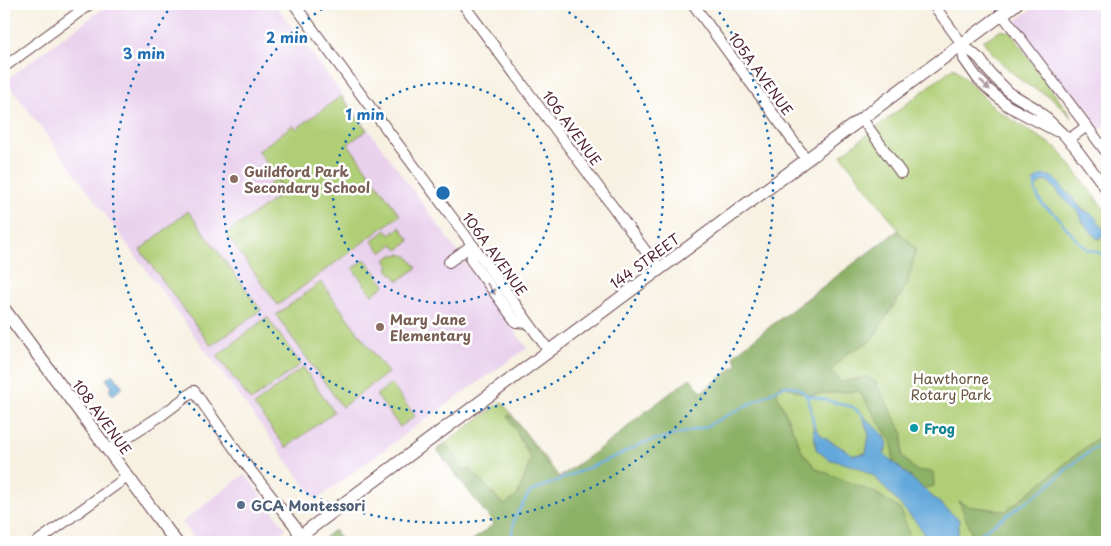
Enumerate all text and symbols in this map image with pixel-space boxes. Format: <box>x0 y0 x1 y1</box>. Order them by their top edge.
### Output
text: 2 min <box>266 25 308 48</box>
street label: 105A AVENUE <box>724 28 798 120</box>
text: 3 min <box>123 41 165 64</box>
one-way arrow <box>978 79 990 91</box>
street label: 106 AVENUE <box>537 86 607 170</box>
text: 1 min <box>346 102 384 125</box>
place label: Guildford Park Secondary School <box>244 161 370 198</box>
marker: Guildford Park Secondary School <box>228 173 240 185</box>
centre of rings <box>434 184 452 202</box>
street label: 106A AVENUE <box>458 208 533 300</box>
street label: 144 STREET <box>606 228 685 294</box>
one-way arrow <box>486 282 496 296</box>
place label: Mary Jane Elementary <box>390 309 471 346</box>
marker: Mary Jane Elementary <box>374 321 386 333</box>
park label: Hawthorne Rotary Park <box>910 368 992 405</box>
street label: 108 AVENUE <box>67 375 137 459</box>
place label: Frog <box>924 418 955 439</box>
marker: Frog <box>908 422 920 434</box>
place label: GCA Montessori <box>251 495 366 516</box>
marker: GCA Montessori <box>235 499 247 511</box>

